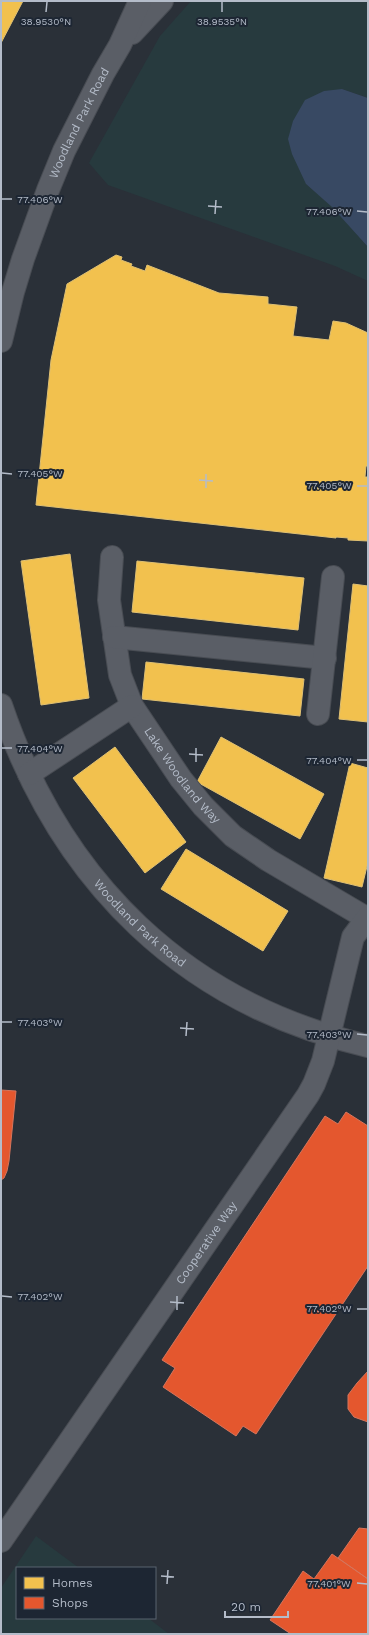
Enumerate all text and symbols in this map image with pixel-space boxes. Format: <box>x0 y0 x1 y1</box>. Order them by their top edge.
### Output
text: 38.9530°N <box>21 16 71 27</box>
text: 38.9535°N <box>197 16 247 27</box>
street label: Woodland Park Road <box>46 65 112 181</box>
text: 77.406°W <box>17 194 63 205</box>
text: 77.406°W <box>306 206 352 217</box>
text: 77.405°W <box>17 468 63 479</box>
text: 77.405°W <box>306 480 352 491</box>
street label: Lake Woodland Way <box>141 725 224 827</box>
text: 77.404°W <box>17 743 63 754</box>
text: 77.404°W <box>306 755 352 766</box>
street label: Woodland Park Road <box>91 877 189 970</box>
text: 77.403°W <box>18 1017 63 1028</box>
text: 77.403°W <box>307 1029 352 1040</box>
street label: Cooperative Way <box>173 1198 240 1287</box>
text: 77.402°W <box>17 1291 63 1302</box>
text: 77.402°W <box>306 1303 352 1314</box>
legend <box>16 1567 156 1619</box>
text: Homes <box>52 1576 93 1590</box>
text: 77.401°W <box>307 1578 351 1589</box>
scale bar <box>225 1593 288 1619</box>
text: Shops <box>52 1596 88 1610</box>
text: 20 m <box>231 1600 261 1614</box>

